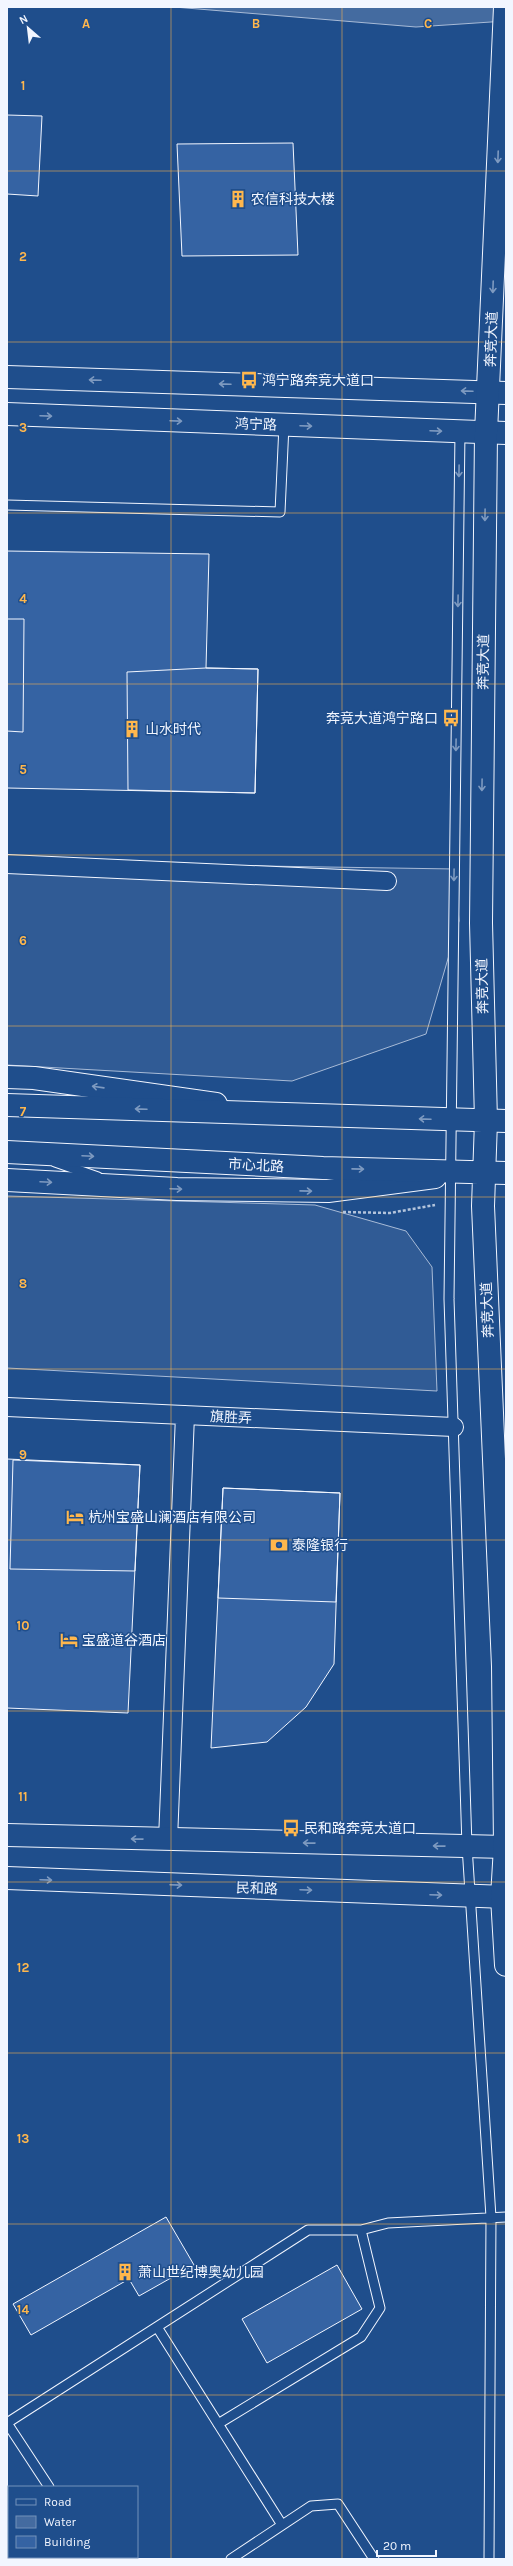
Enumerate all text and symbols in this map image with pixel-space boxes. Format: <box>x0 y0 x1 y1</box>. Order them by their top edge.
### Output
north arrow <box>8 8 48 48</box>
text: N <box>17 12 30 27</box>
text: A <box>82 16 90 31</box>
text: B <box>252 16 260 31</box>
text: C <box>424 16 432 31</box>
text: 1 <box>21 78 25 93</box>
one-way arrow <box>495 150 502 163</box>
building icon: 农信科技大楼 <box>228 189 248 209</box>
place label: 农信科技大楼 <box>251 191 335 208</box>
text: 2 <box>19 249 27 264</box>
one-way arrow <box>489 280 497 293</box>
street label: 奔竞大道 <box>482 311 501 367</box>
bus stop icon: 鸿宁路奔竞大道口 <box>239 370 259 390</box>
place label: 鸿宁路奔竞大道口 <box>262 372 374 389</box>
one-way arrow <box>89 376 102 384</box>
one-way arrow <box>219 380 232 388</box>
one-way arrow <box>461 387 474 395</box>
one-way arrow <box>39 412 52 420</box>
street label: 鸿宁路 <box>235 415 277 434</box>
one-way arrow <box>169 417 182 425</box>
text: 3 <box>19 420 27 435</box>
one-way arrow <box>299 422 312 430</box>
one-way arrow <box>429 427 442 435</box>
one-way arrow <box>455 464 463 477</box>
one-way arrow <box>481 508 489 521</box>
text: 4 <box>19 591 27 606</box>
one-way arrow <box>454 594 461 607</box>
street label: 奔竞大道 <box>475 634 492 690</box>
bus stop icon: 奔竞大道鸿宁路口 <box>441 708 461 728</box>
place label: 奔竞大道鸿宁路口 <box>326 710 438 727</box>
building icon: 山水时代 <box>122 719 142 739</box>
place label: 山水时代 <box>145 721 201 738</box>
one-way arrow <box>452 738 460 751</box>
text: 5 <box>19 762 27 777</box>
one-way arrow <box>478 778 486 791</box>
one-way arrow <box>450 868 458 881</box>
text: 6 <box>19 933 27 948</box>
street label: 奔竞大道 <box>474 958 491 1014</box>
one-way arrow <box>92 1083 105 1091</box>
text: 7 <box>20 1104 27 1119</box>
one-way arrow <box>135 1106 148 1113</box>
one-way arrow <box>419 1115 432 1122</box>
one-way arrow <box>81 1153 94 1160</box>
street label: 市心北路 <box>228 1156 284 1175</box>
one-way arrow <box>351 1165 364 1172</box>
one-way arrow <box>39 1178 52 1186</box>
one-way arrow <box>169 1185 182 1193</box>
one-way arrow <box>299 1187 312 1195</box>
text: 8 <box>19 1276 27 1291</box>
street label: 奔竞大道 <box>478 1282 497 1338</box>
street label: 旗胜弄 <box>210 1408 252 1427</box>
text: 9 <box>19 1447 27 1462</box>
hotel icon: 杭州宝盛山澜酒店有限公司 <box>65 1507 85 1527</box>
place label: 杭州宝盛山澜酒店有限公司 <box>88 1509 256 1526</box>
bank icon: 泰隆银行 <box>269 1535 289 1555</box>
place label: 泰隆银行 <box>292 1537 348 1554</box>
text: 10 <box>17 1618 29 1633</box>
hotel icon: 宝盛道谷酒店 <box>59 1630 79 1650</box>
place label: 宝盛道谷酒店 <box>82 1632 166 1649</box>
text: 11 <box>18 1789 28 1804</box>
bus stop icon: 民和路奔竞大道口 <box>281 1818 301 1838</box>
place label: 民和路奔竞大道口 <box>304 1820 416 1837</box>
one-way arrow <box>131 1835 144 1843</box>
one-way arrow <box>303 1839 316 1847</box>
one-way arrow <box>433 1842 446 1849</box>
one-way arrow <box>39 1876 52 1883</box>
street label: 民和路 <box>236 1879 278 1898</box>
one-way arrow <box>169 1881 182 1888</box>
one-way arrow <box>299 1886 312 1893</box>
one-way arrow <box>429 1891 442 1898</box>
text: 12 <box>17 1960 29 1975</box>
text: 13 <box>17 2131 29 2146</box>
building icon: 萧山世纪博奥幼儿园 <box>115 2262 135 2282</box>
place label: 萧山世纪博奥幼儿园 <box>138 2264 264 2281</box>
text: 14 <box>17 2302 29 2317</box>
legend <box>8 2486 138 2558</box>
text: Road <box>44 2495 72 2509</box>
text: Water <box>44 2515 77 2529</box>
scale bar <box>377 2532 436 2558</box>
text: Building <box>44 2535 91 2549</box>
text: 20 m <box>383 2539 411 2553</box>

